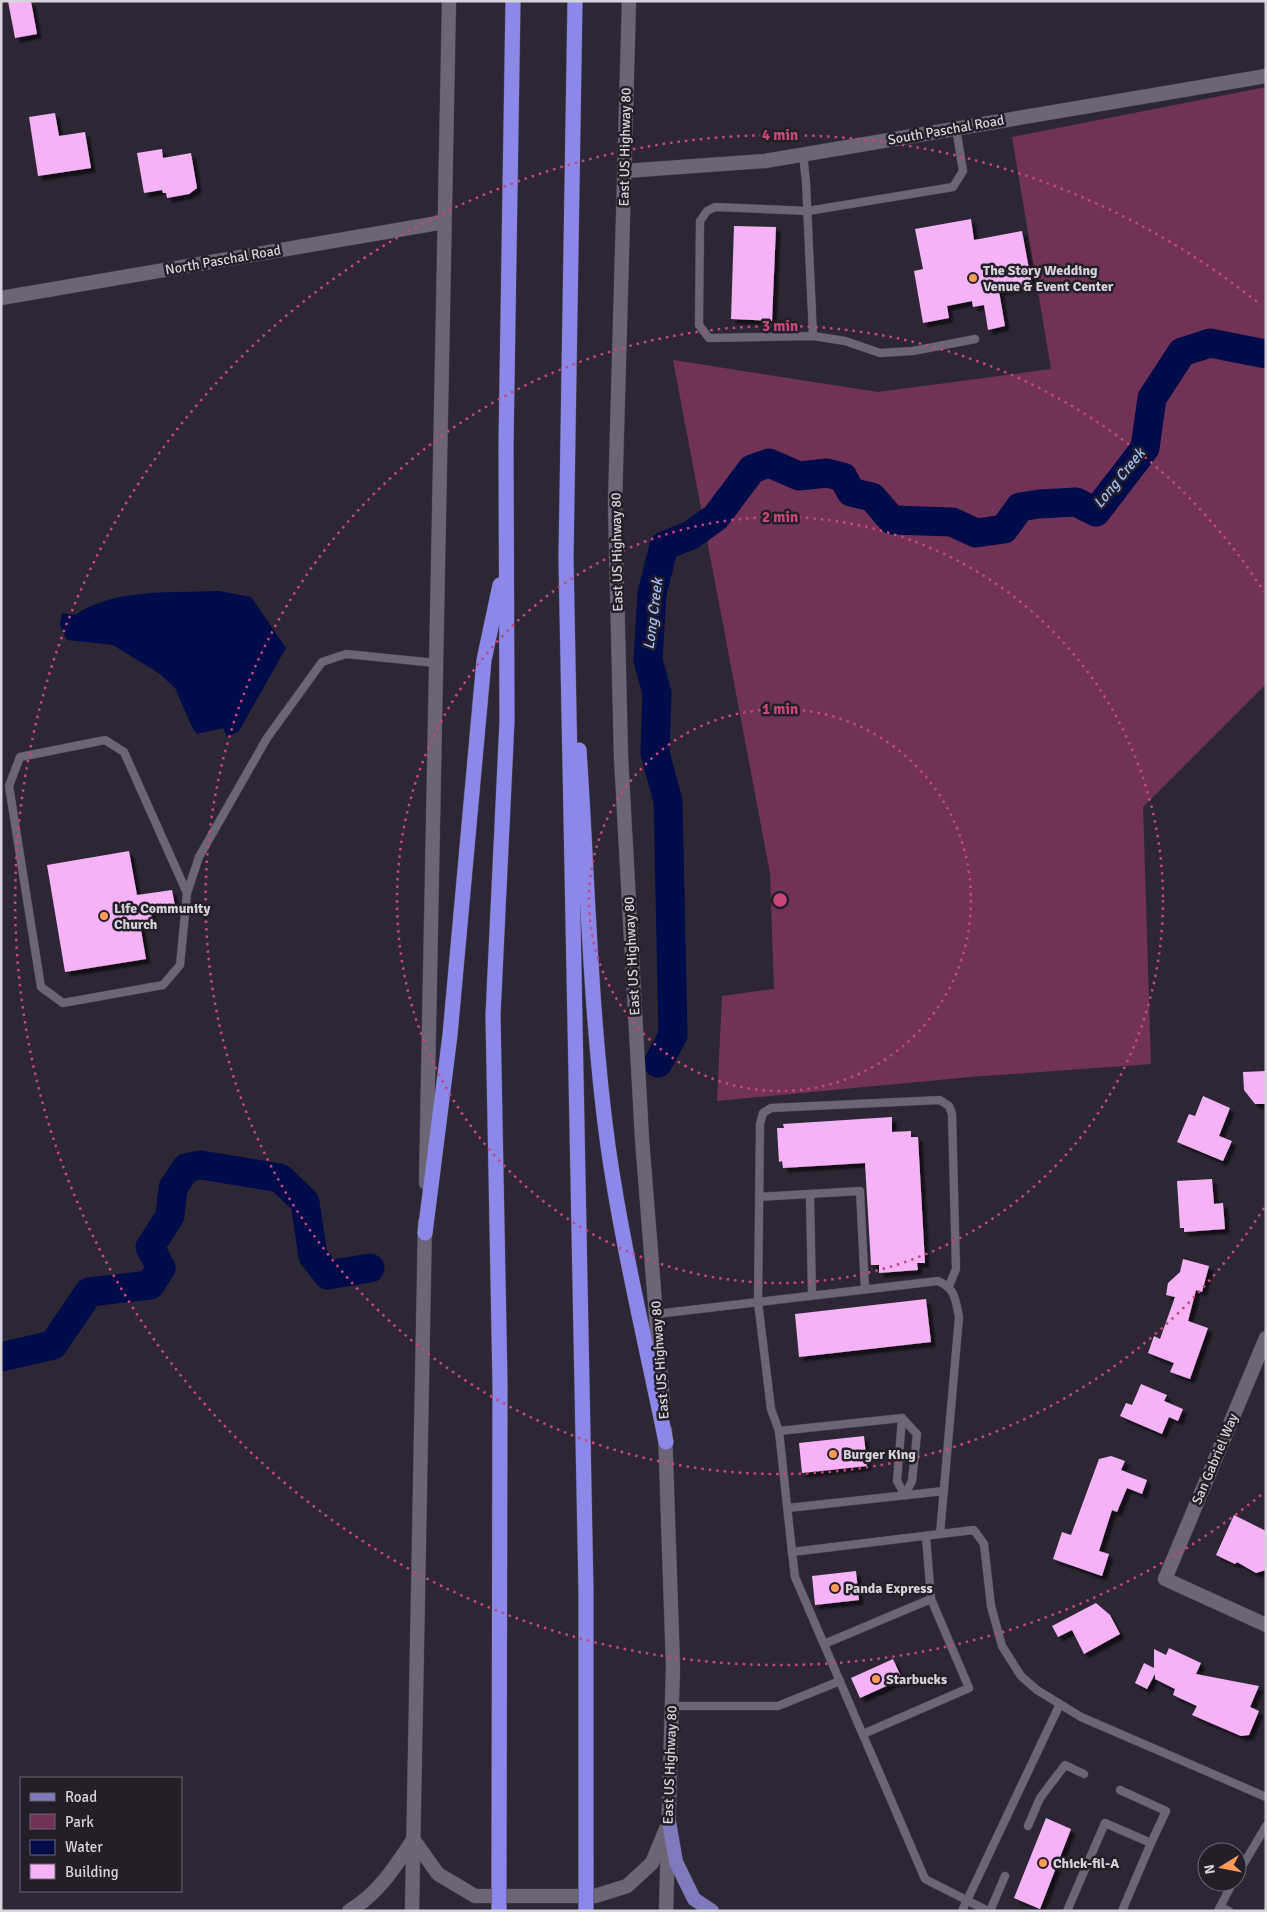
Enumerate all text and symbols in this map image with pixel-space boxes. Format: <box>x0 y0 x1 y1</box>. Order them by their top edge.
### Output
street label: East US Highway 80 <box>615 87 635 207</box>
street label: South Paschal Road <box>887 111 1005 149</box>
text: 4 min <box>762 126 798 144</box>
street label: North Paschal Road <box>164 241 282 279</box>
place label: The Story Wedding Venue & Event Center <box>983 262 1114 295</box>
marker: The Story Wedding Venue & Event Center <box>967 272 979 284</box>
text: 3 min <box>762 317 798 335</box>
water label: Long Creek <box>1090 443 1149 511</box>
street label: East US Highway 80 <box>607 492 627 612</box>
text: 2 min <box>762 508 798 526</box>
water label: Long Creek <box>640 576 666 651</box>
text: 1 min <box>762 700 798 718</box>
centre of rings <box>771 891 789 909</box>
street label: East US Highway 80 <box>620 896 644 1016</box>
place label: Life Community Church <box>114 900 210 933</box>
marker: Life Community Church <box>98 910 110 922</box>
street label: East US Highway 80 <box>647 1300 673 1420</box>
street label: San Gabriel Way <box>1188 1410 1242 1507</box>
place label: Burger King <box>843 1446 916 1463</box>
marker: Burger King <box>827 1448 839 1460</box>
place label: Panda Express <box>845 1580 933 1597</box>
marker: Panda Express <box>829 1582 841 1594</box>
place label: Starbucks <box>886 1671 947 1688</box>
marker: Starbucks <box>870 1673 882 1685</box>
street label: East US Highway 80 <box>659 1705 681 1825</box>
legend <box>20 1777 182 1892</box>
text: Road <box>65 1788 97 1806</box>
text: Park <box>65 1813 94 1831</box>
text: Water <box>65 1838 103 1856</box>
north arrow <box>1197 1842 1247 1892</box>
place label: Chick-fil-A <box>1053 1855 1119 1872</box>
marker: Chick-fil-A <box>1037 1857 1049 1869</box>
text: Building <box>65 1863 119 1881</box>
text: N <box>1200 1863 1219 1875</box>

